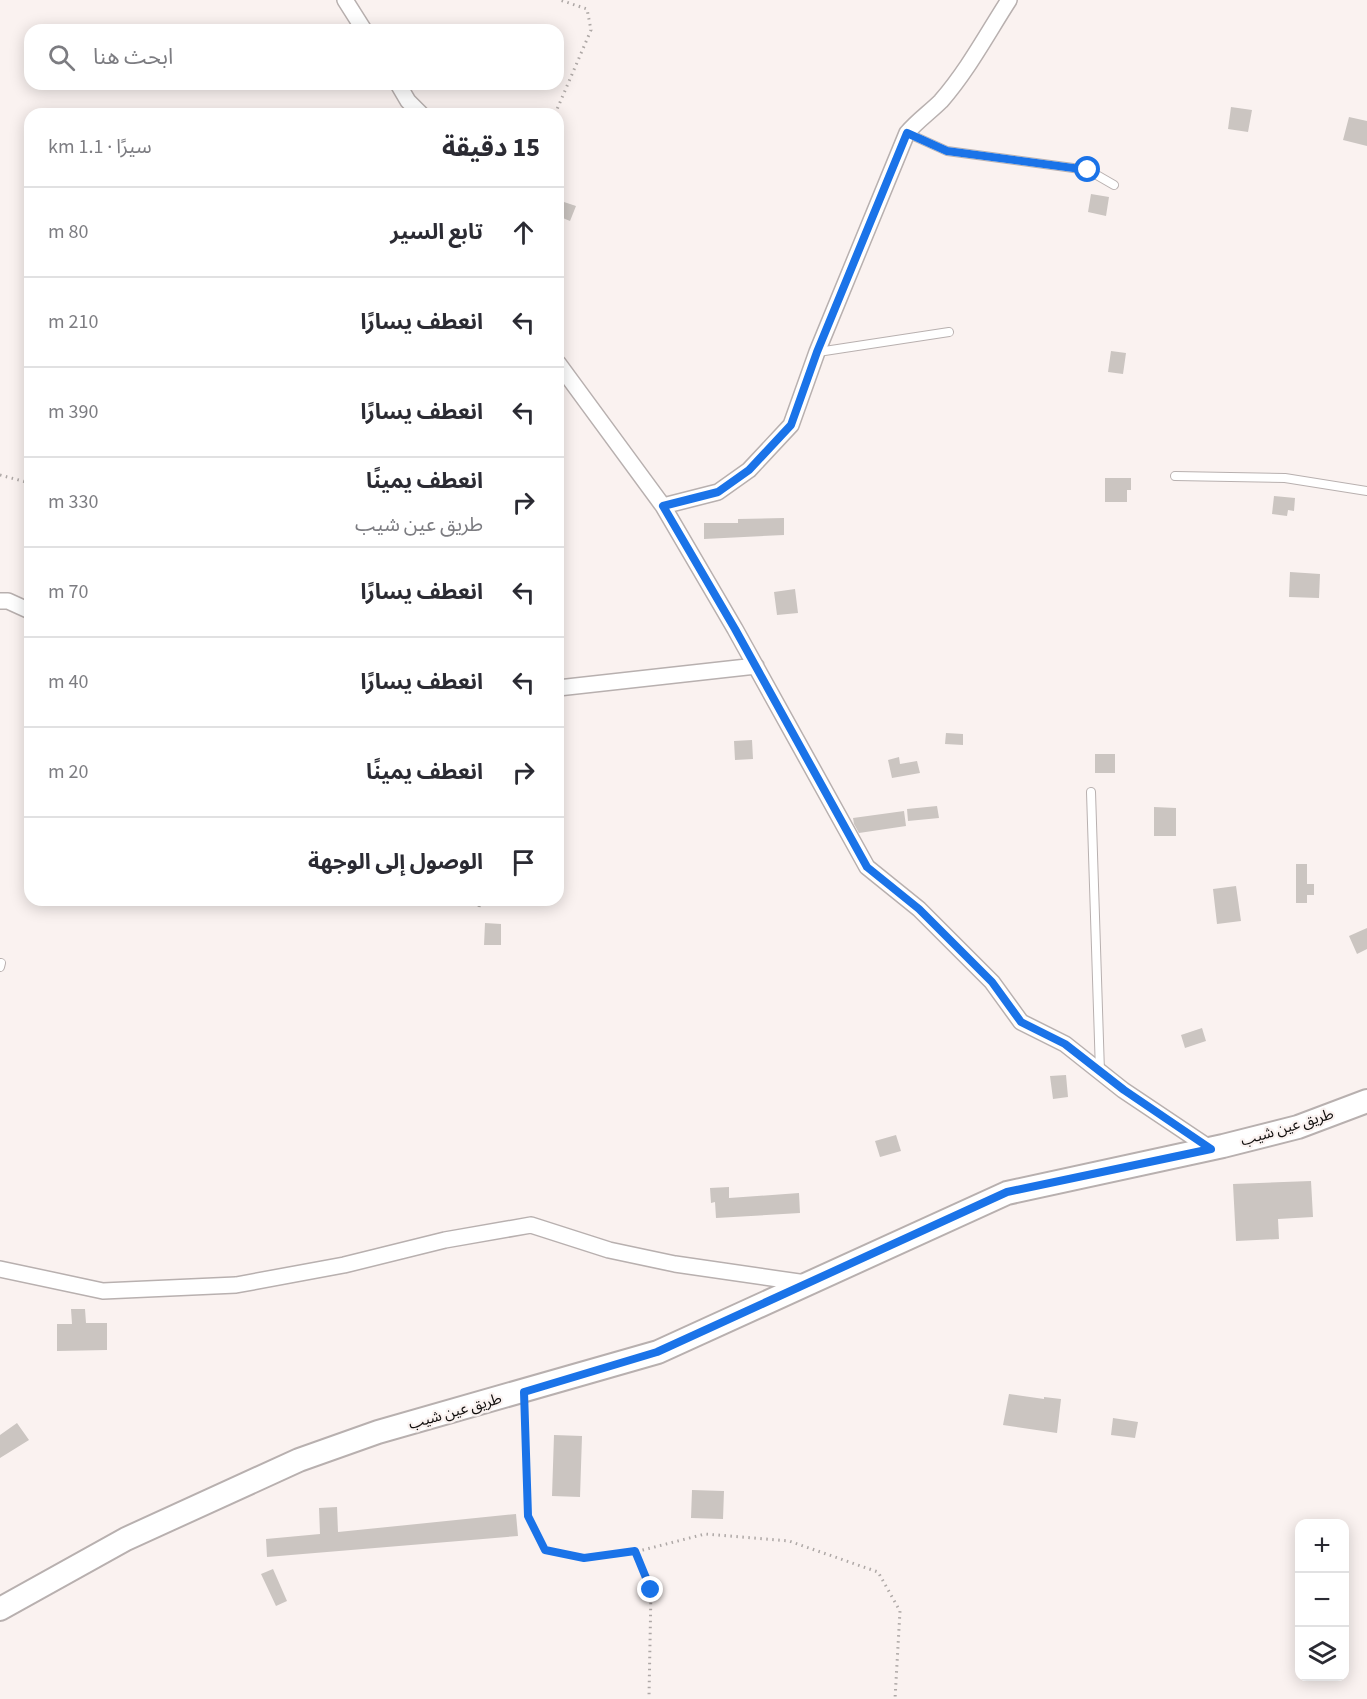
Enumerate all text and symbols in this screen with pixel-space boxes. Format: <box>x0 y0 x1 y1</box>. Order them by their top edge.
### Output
search box <box>24 24 564 90</box>
icon: search <box>45 41 78 74</box>
text: ابحث هنا <box>93 41 173 73</box>
text: 15 دقيقة <box>442 129 540 166</box>
text: سيرًا · 1.1 km <box>48 133 152 161</box>
route start <box>1074 156 1100 182</box>
text: تابع السير <box>390 216 483 248</box>
icon: ahead <box>507 216 540 249</box>
text: 80 m <box>48 218 88 246</box>
text: انعطف يسارًا <box>360 306 483 338</box>
icon: left <box>507 306 540 339</box>
text: 210 m <box>48 308 98 336</box>
text: انعطف يسارًا <box>360 396 483 428</box>
icon: left <box>507 396 540 429</box>
text: 390 m <box>48 398 98 426</box>
text: انعطف يمينًا <box>366 465 483 497</box>
icon: right <box>507 486 540 519</box>
text: 330 m <box>48 488 98 516</box>
text: طريق عين شيب <box>355 511 483 539</box>
text: انعطف يسارًا <box>360 576 483 608</box>
icon: left <box>507 576 540 609</box>
text: 70 m <box>48 578 88 606</box>
text: انعطف يسارًا <box>360 666 483 698</box>
icon: left <box>507 666 540 699</box>
text: 40 m <box>48 668 88 696</box>
text: انعطف يمينًا <box>366 756 483 788</box>
icon: right <box>507 756 540 789</box>
text: 20 m <box>48 758 88 786</box>
text: الوصول إلى الوجهة <box>308 846 483 878</box>
icon: arrive <box>507 846 540 879</box>
street label: طريق عين شيب <box>1238 1103 1336 1152</box>
street label: طريق عين شيب <box>406 1388 504 1435</box>
map controls <box>1295 1519 1349 1681</box>
button: + <box>1295 1519 1349 1573</box>
button: − <box>1295 1573 1349 1627</box>
route end <box>637 1576 663 1602</box>
button: layers <box>1295 1627 1349 1681</box>

